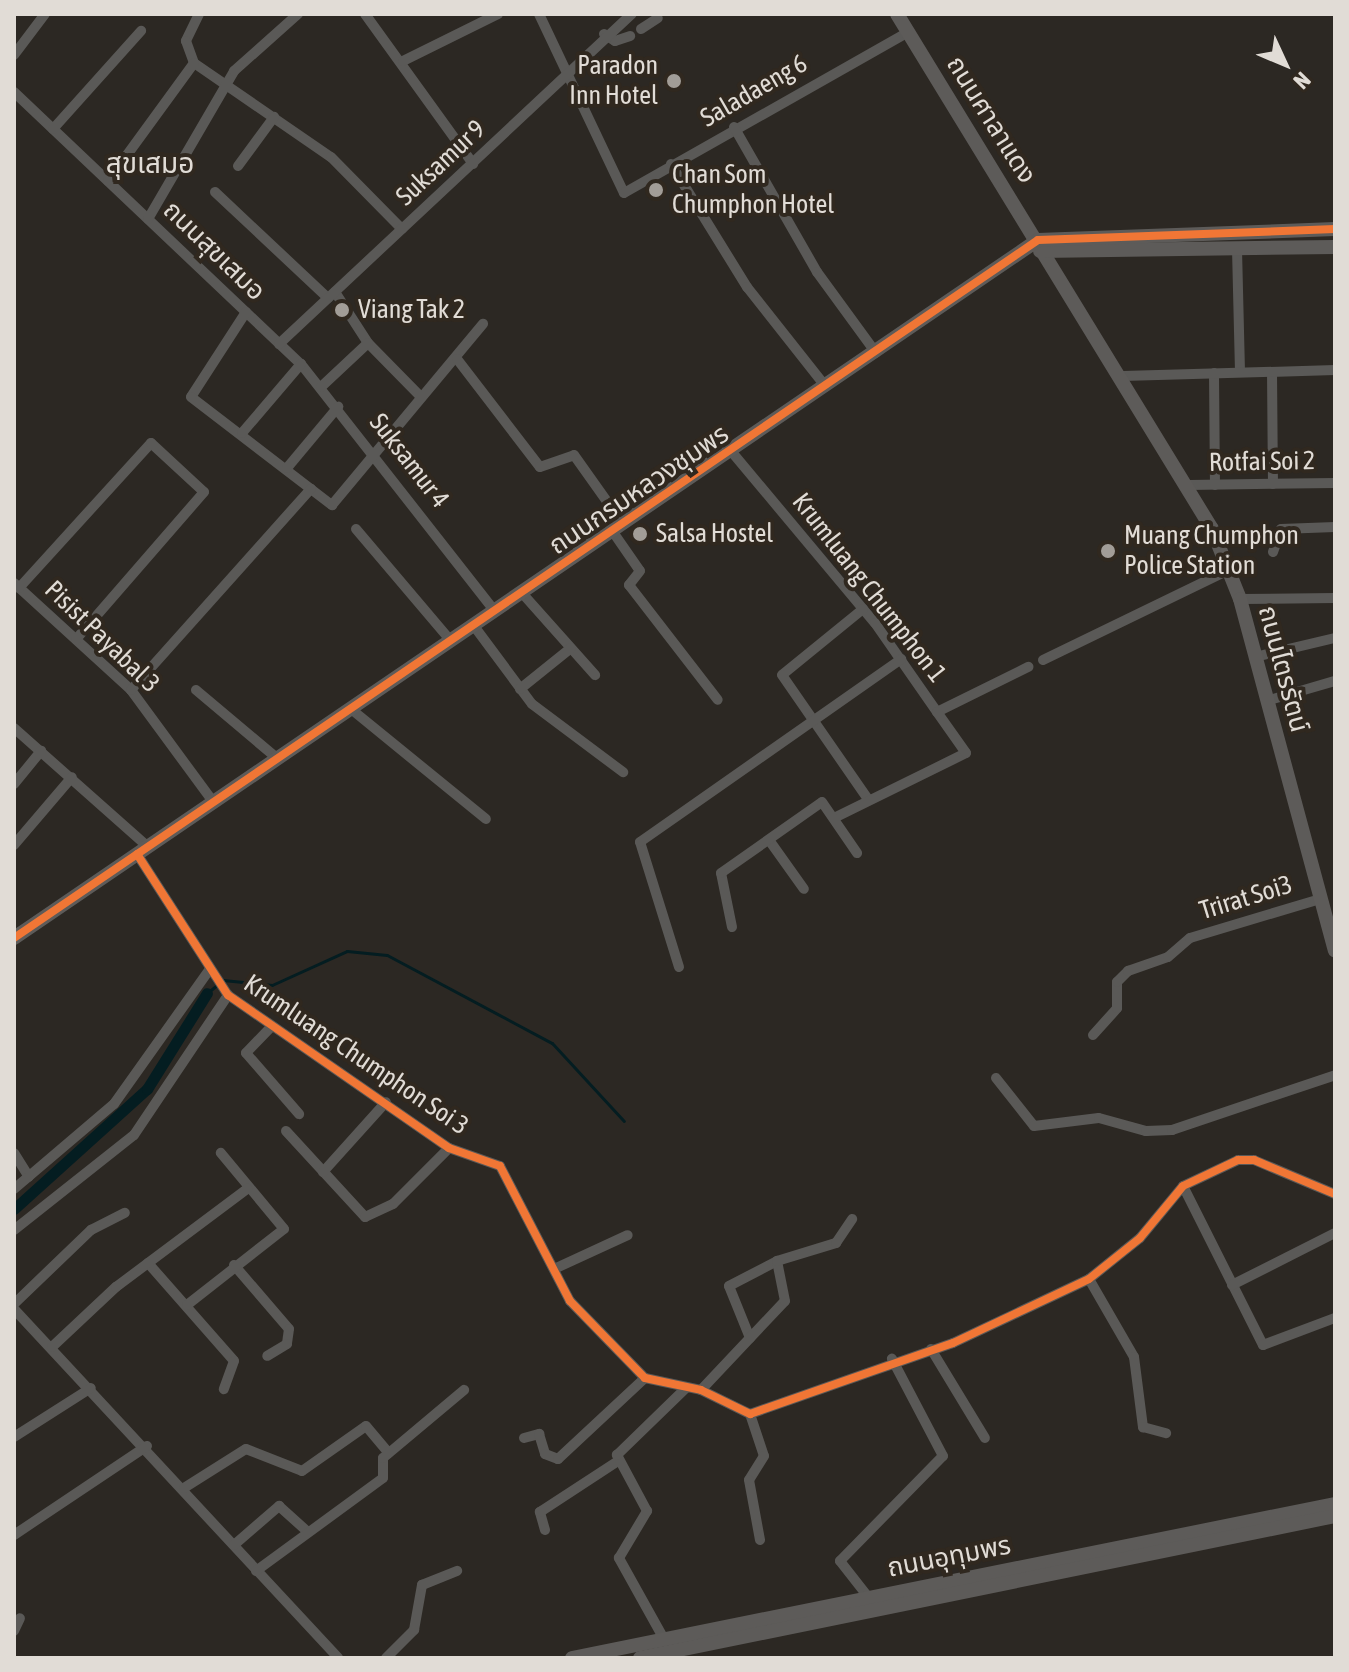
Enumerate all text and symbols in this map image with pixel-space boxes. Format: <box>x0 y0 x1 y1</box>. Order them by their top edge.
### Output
north arrow <box>1245 24 1325 104</box>
street label: Saladaeng 6 <box>695 48 813 134</box>
place label: Paradon Inn Hotel <box>569 50 658 112</box>
street label: ถนนศาลาแดง <box>940 51 1042 189</box>
text: N <box>1288 67 1316 94</box>
marker: Paradon Inn Hotel <box>665 72 683 90</box>
street label: Suksamur 9 <box>390 114 492 212</box>
district label: สุขเสมอ <box>106 146 194 180</box>
place label: Chan Som Chumphon Hotel <box>672 159 834 220</box>
marker: Chan Som Chumphon Hotel <box>647 181 665 199</box>
street label: ถนนสุขเสมอ <box>156 195 272 307</box>
place label: Viang Tak 2 <box>358 294 465 326</box>
marker: Viang Tak 2 <box>333 301 351 319</box>
street label: Suksamur 4 <box>363 408 455 514</box>
street label: ถนนกรมหลวงชุมพร <box>543 418 735 562</box>
street label: Rotfai Soi 2 <box>1209 445 1315 479</box>
street label: Krumluang Chumphon 1 <box>785 487 953 689</box>
place label: Salsa Hostel <box>656 518 773 550</box>
place label: Muang Chumphon Police Station <box>1124 520 1299 582</box>
marker: Salsa Hostel <box>631 525 649 543</box>
marker: Muang Chumphon Police Station <box>1099 542 1117 560</box>
street label: Pisist Payabal 3 <box>38 575 166 699</box>
street label: ถนนไตรรัตน์ <box>1251 602 1315 736</box>
street label: Trirat Soi3 <box>1196 869 1296 927</box>
street label: Krumluang Chumphon Soi 3 <box>238 968 474 1142</box>
street label: ถนนอุทุมพร <box>885 1530 1013 1584</box>

